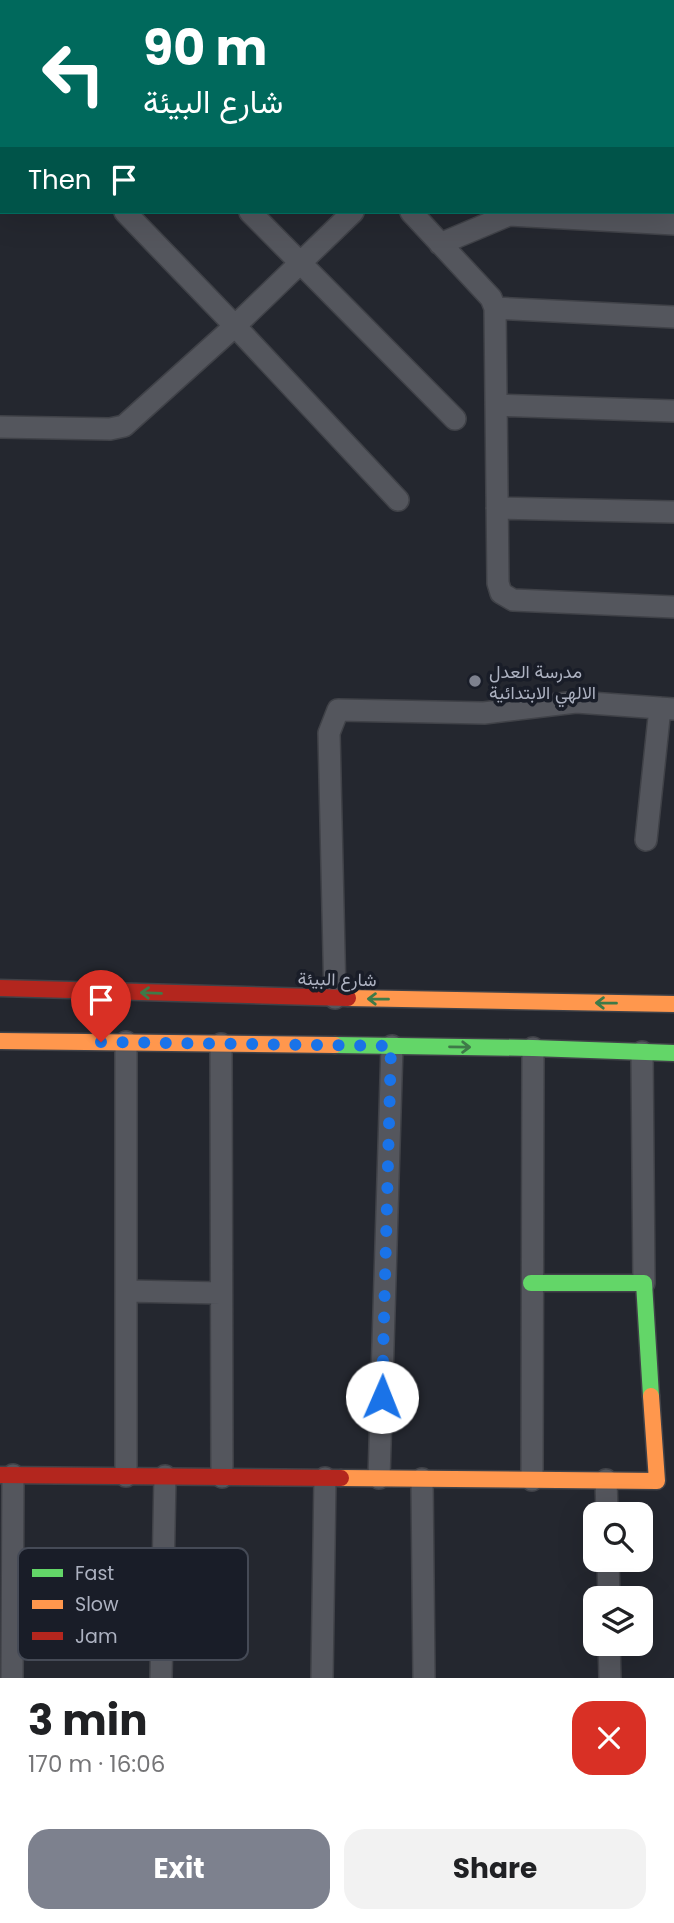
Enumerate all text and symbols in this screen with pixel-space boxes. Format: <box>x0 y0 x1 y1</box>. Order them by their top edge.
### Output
text: 90 m <box>143 14 267 82</box>
icon: left <box>28 28 119 119</box>
text: شارع البيئة <box>143 79 283 124</box>
icon: arrive <box>105 161 143 199</box>
text: Then <box>28 162 91 198</box>
place label: مدرسة العدل الالهي الابتدائية <box>489 659 596 708</box>
marker: مدرسة العدل الالهي الابتدائية <box>467 673 483 689</box>
street label: شارع البيئة <box>297 966 377 992</box>
pin <box>71 970 131 1042</box>
icon: arrive <box>82 981 120 1019</box>
one-way arrow <box>140 986 163 999</box>
one-way arrow <box>367 992 390 1006</box>
one-way arrow <box>595 996 618 1010</box>
one-way arrow <box>448 1040 471 1054</box>
position arrow <box>345 1360 419 1434</box>
map controls <box>583 1502 653 1656</box>
button: search <box>583 1502 653 1572</box>
legend <box>18 1548 248 1660</box>
text: Fast <box>75 1560 114 1587</box>
button: layers <box>583 1586 653 1656</box>
text: Slow <box>75 1591 119 1618</box>
text: Jam <box>75 1623 117 1650</box>
text: 3 min <box>28 1691 148 1750</box>
button: close <box>572 1701 646 1775</box>
text: 170 m · 16:06 <box>28 1748 165 1780</box>
button: Exit <box>28 1829 330 1909</box>
button: Share <box>344 1829 646 1909</box>

